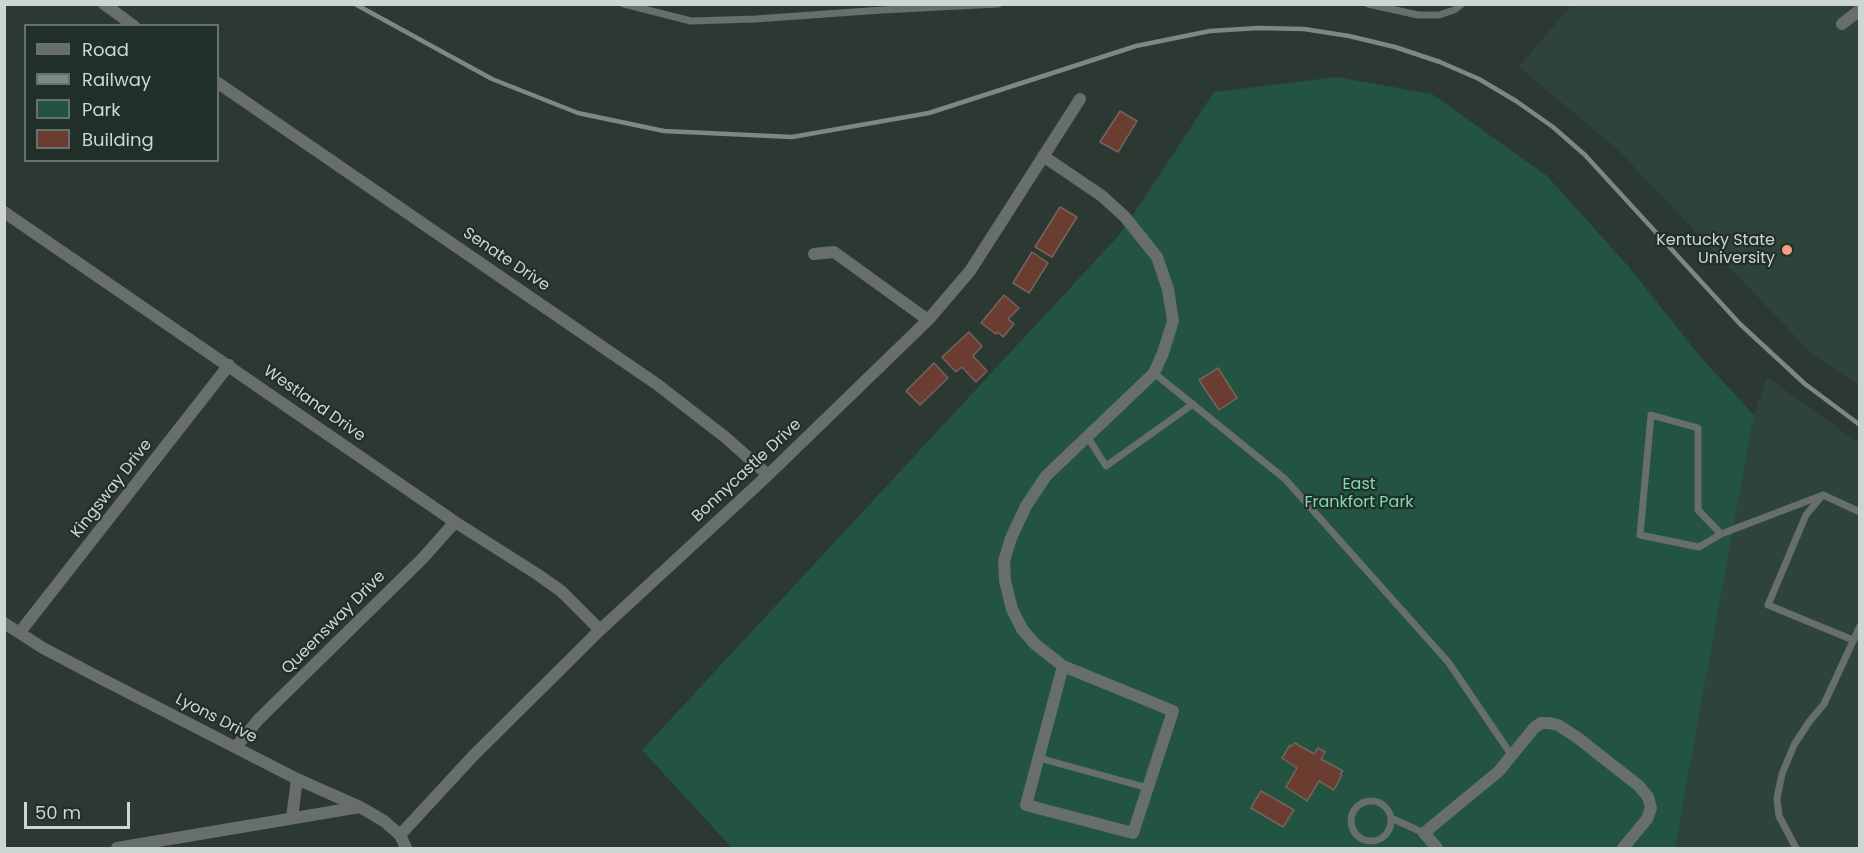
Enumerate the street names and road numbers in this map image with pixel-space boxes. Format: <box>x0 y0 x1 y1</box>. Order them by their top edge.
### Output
street label: Senate Drive <box>459 224 553 296</box>
street label: Westland Drive <box>259 362 369 446</box>
street label: Bonnycastle Drive <box>688 415 806 527</box>
street label: Kingsway Drive <box>67 436 157 542</box>
street label: Queensway Drive <box>278 567 390 679</box>
street label: Lyons Drive <box>172 690 260 748</box>

